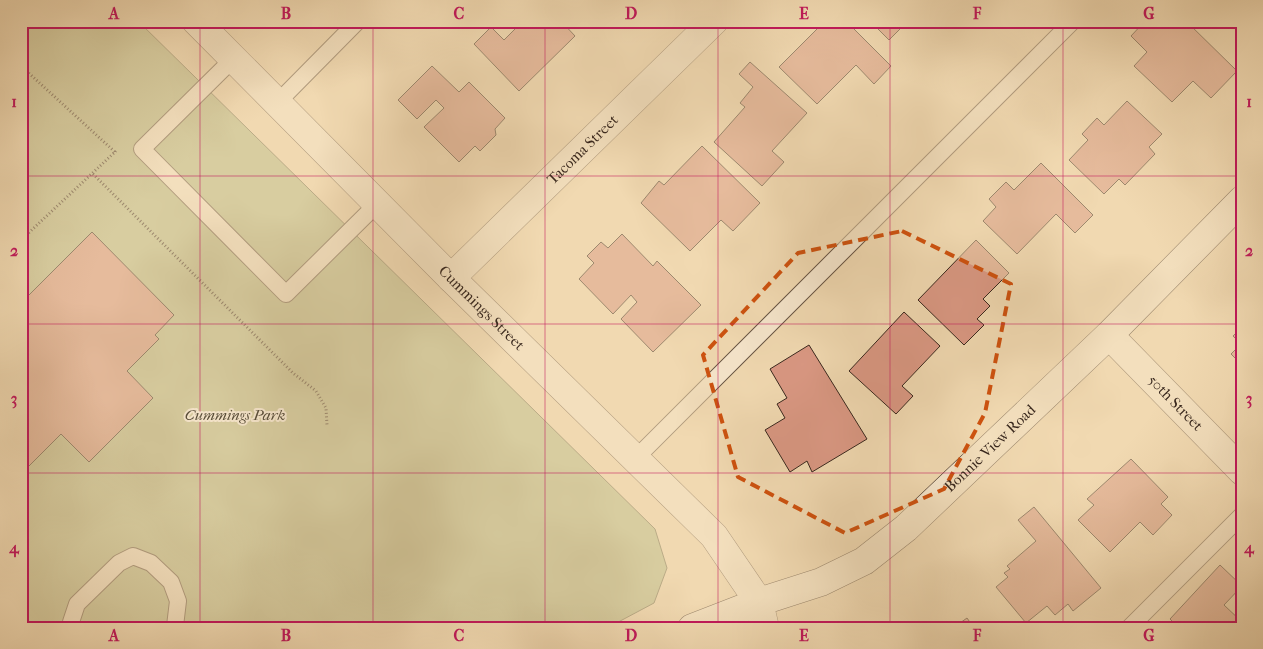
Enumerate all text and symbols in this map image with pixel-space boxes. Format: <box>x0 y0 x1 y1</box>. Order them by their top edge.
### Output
text: A <box>108 4 120 23</box>
text: B <box>281 4 291 23</box>
text: C <box>454 4 465 23</box>
text: D <box>625 4 637 23</box>
text: E <box>799 4 809 23</box>
text: F <box>972 4 982 23</box>
text: G <box>1143 4 1155 23</box>
text: 1 <box>11 92 17 111</box>
text: 1 <box>1246 92 1252 111</box>
street label: Tacoma Street <box>543 110 622 188</box>
text: 2 <box>10 241 18 260</box>
text: 2 <box>1245 241 1253 260</box>
street label: Cummings Street <box>435 262 529 355</box>
street label: 50th Street <box>1144 371 1207 435</box>
text: 3 <box>11 389 17 409</box>
text: 3 <box>1246 389 1252 409</box>
street label: Bonnie View Road <box>941 400 1040 496</box>
park label: Cummings Park <box>185 406 285 424</box>
text: 4 <box>8 538 20 558</box>
text: 4 <box>1243 538 1255 558</box>
text: A <box>108 626 120 645</box>
text: B <box>281 626 291 645</box>
text: C <box>454 626 465 645</box>
text: D <box>625 626 637 645</box>
text: E <box>799 626 809 645</box>
text: F <box>972 626 982 645</box>
text: G <box>1143 626 1155 645</box>

